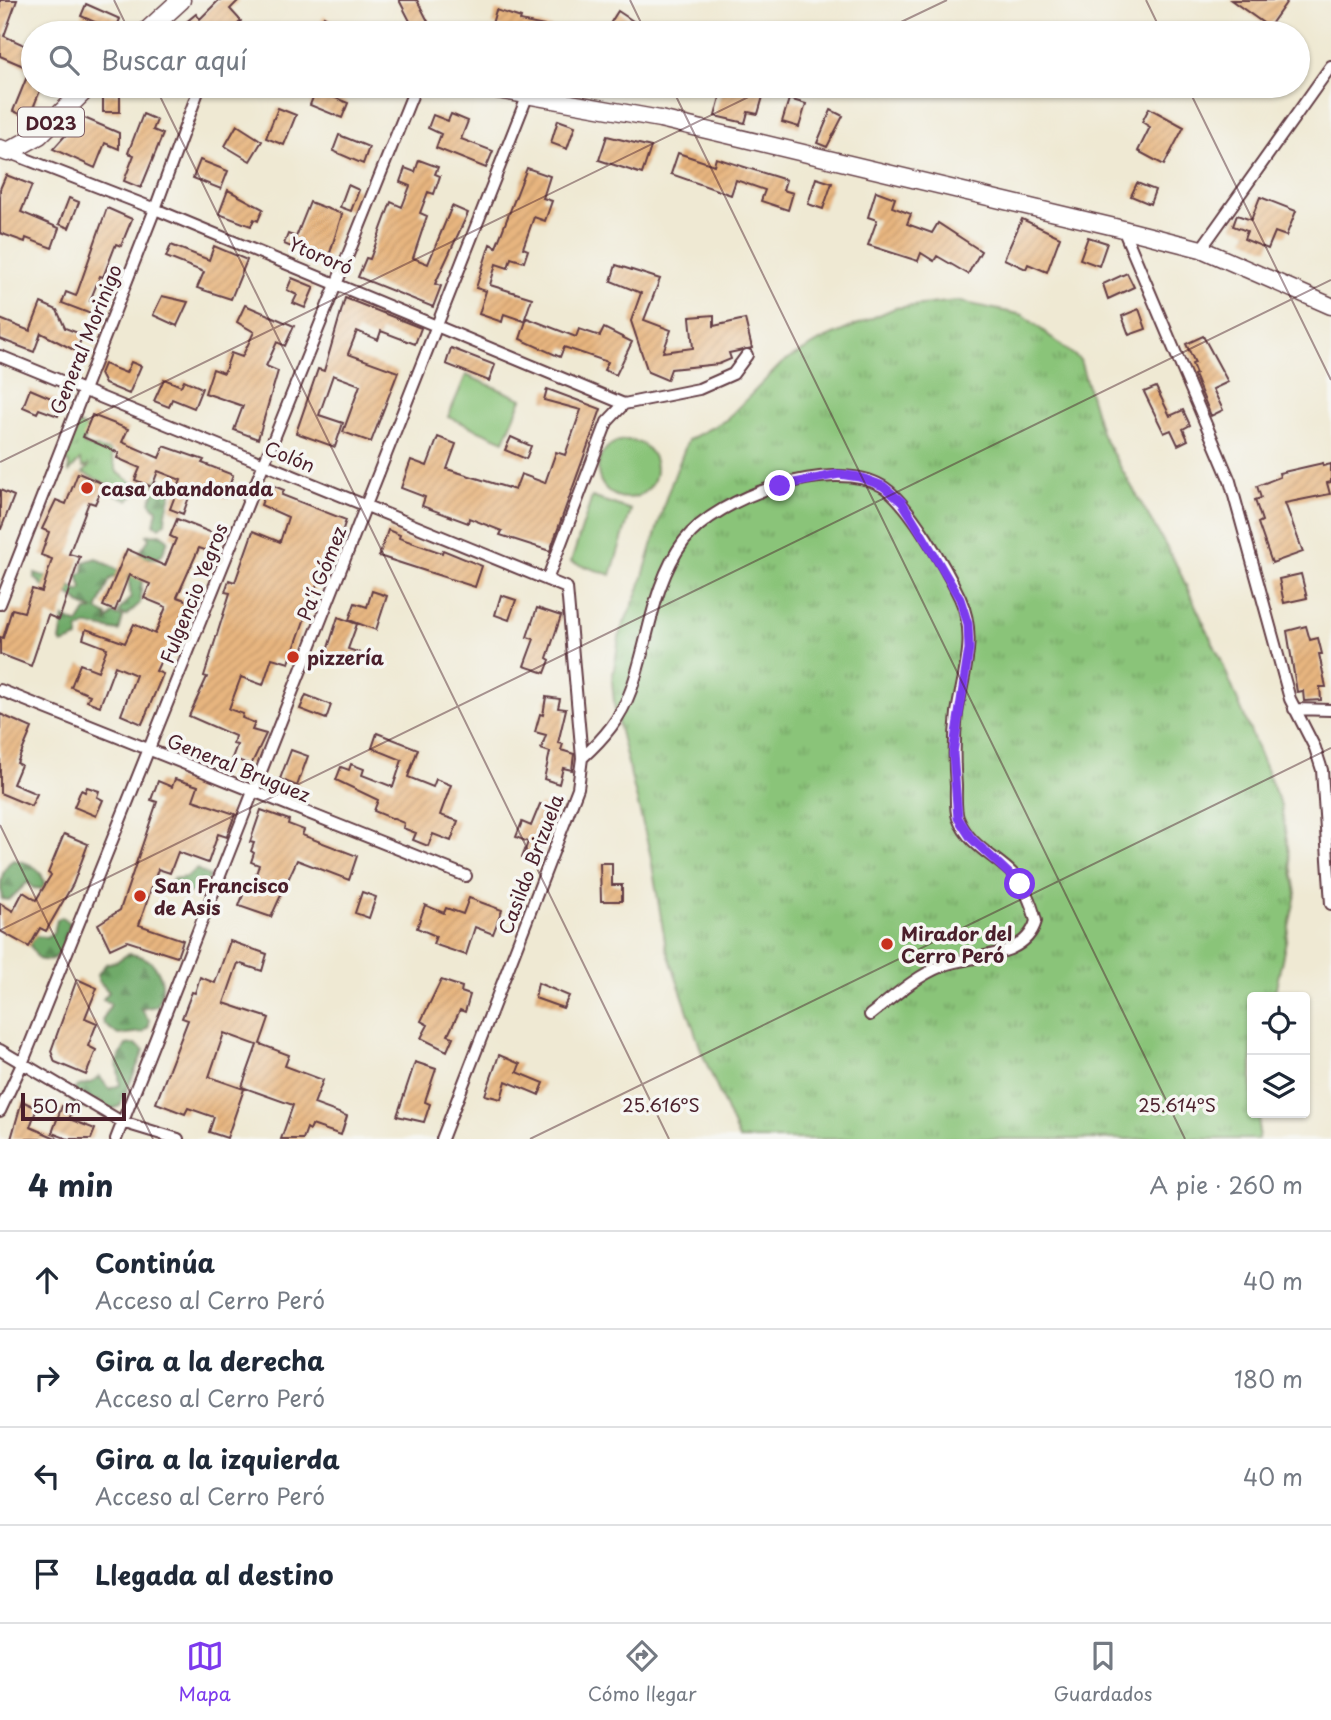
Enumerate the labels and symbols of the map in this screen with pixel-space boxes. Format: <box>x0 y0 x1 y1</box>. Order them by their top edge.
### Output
road number: D023 <box>18 107 84 136</box>
street label: Ytororó <box>285 229 357 281</box>
street label: General Morinigo <box>42 260 128 418</box>
street label: Colón <box>260 433 320 479</box>
route end <box>764 470 795 501</box>
place label: casa abandonada <box>101 474 273 502</box>
marker: casa abandonada <box>79 480 95 496</box>
street label: Fulgencio Yegros <box>152 519 234 667</box>
street label: Pa'í Gómez <box>289 522 353 624</box>
place label: pizzería <box>307 643 384 671</box>
marker: pizzería <box>285 649 301 665</box>
street label: General Bruguez <box>163 726 315 808</box>
street label: Casildo Brizuela <box>490 790 570 938</box>
route start <box>1004 868 1035 899</box>
place label: San Francisco de Asis <box>154 871 289 921</box>
marker: San Francisco de Asis <box>132 888 148 904</box>
place label: Mirador del Cerro Peró <box>901 919 1012 969</box>
marker: Mirador del Cerro Peró <box>879 936 895 952</box>
scale bar <box>21 1090 126 1122</box>
text: 25.616°S <box>622 1091 700 1118</box>
text: 25.614°S <box>1138 1091 1216 1118</box>

